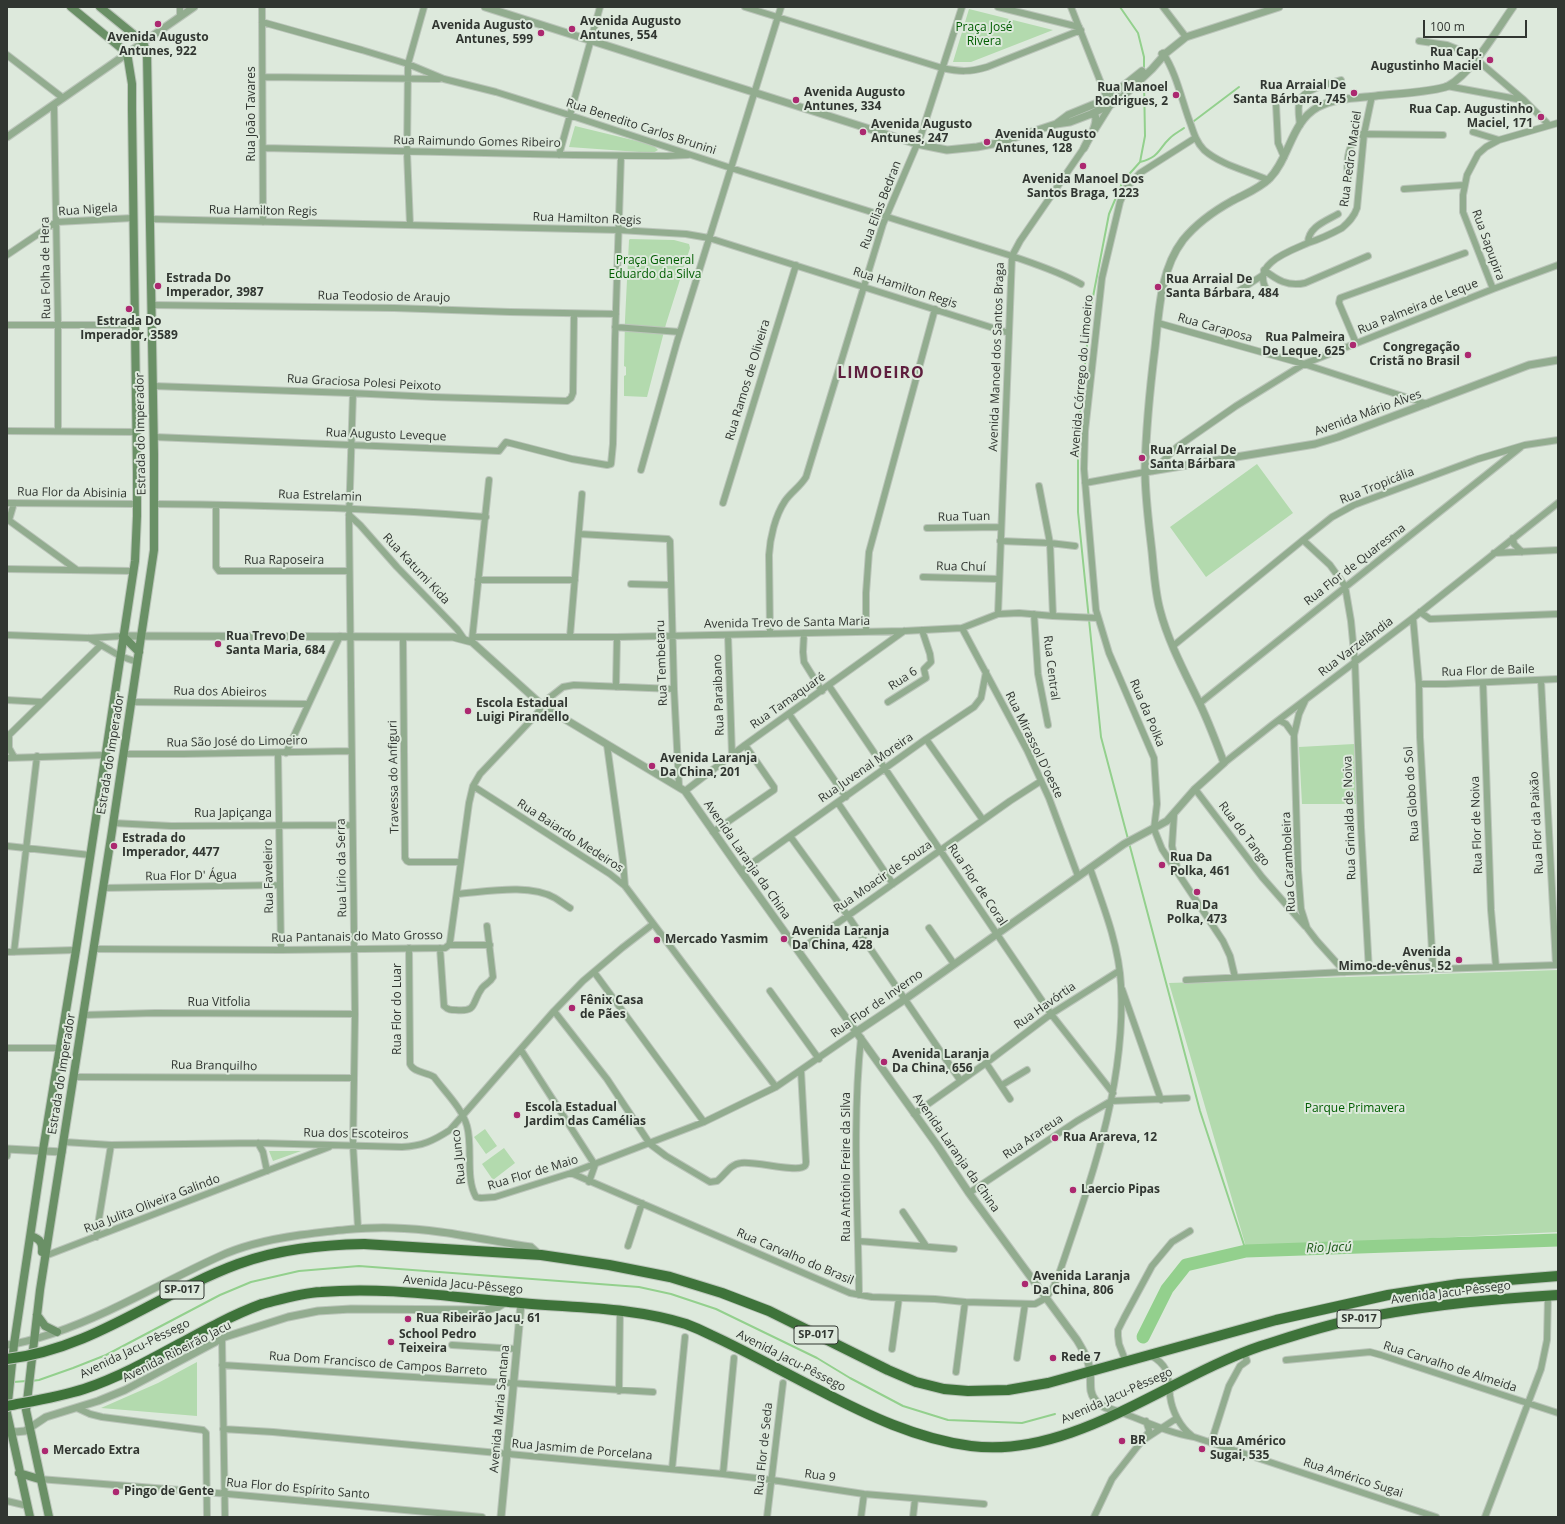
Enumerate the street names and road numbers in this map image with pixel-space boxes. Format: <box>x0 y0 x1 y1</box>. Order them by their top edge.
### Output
street label: Rua João Tavares <box>245 66 259 162</box>
street label: Rua Benedito Carlos Brunini <box>564 96 718 158</box>
street label: Rua Pedro Maciel <box>1337 110 1365 208</box>
street label: Rua Raimundo Gomes Ribeiro <box>393 133 561 151</box>
street label: Rua Elias Bedran <box>858 159 904 251</box>
street label: Rua Nigela <box>58 201 118 219</box>
street label: Rua Hamilton Regis <box>209 203 317 219</box>
street label: Rua Sapupira <box>1469 208 1507 282</box>
street label: Rua Hamilton Regis <box>532 210 642 228</box>
street label: Rua Folha de Hera <box>38 217 54 319</box>
street label: Avenida Manoel dos Santos Braga <box>986 262 1008 452</box>
street label: Rua Hamilton Regis <box>851 264 959 312</box>
street label: Rua Palmeira de Leque <box>1356 276 1480 338</box>
street label: Rua Teodosio de Araujo <box>318 289 450 305</box>
street label: Avenida Córrego do Limoeiro <box>1068 294 1096 458</box>
street label: Rua Caraposa <box>1176 310 1254 346</box>
street label: Rua Ramos de Oliveira <box>723 318 773 442</box>
street label: Rua Graciosa Polesi Peixoto <box>287 372 441 394</box>
street label: Estrada do Imperador <box>133 373 149 495</box>
street label: Avenida Mário Alves <box>1313 387 1423 439</box>
street label: Rua Augusto Leveque <box>325 426 447 444</box>
street label: Rua Tropicália <box>1338 465 1416 507</box>
street label: Rua Flor da Abisinia <box>17 485 127 501</box>
street label: Rua Estrelamin <box>278 487 362 505</box>
street label: Rua Tuan <box>938 509 990 525</box>
street label: Rua Flor de Quaresma <box>1301 521 1409 609</box>
street label: Rua Katumi Kida <box>379 531 453 607</box>
street label: Rua Raposeira <box>244 554 324 568</box>
street label: Rua Chuí <box>936 559 986 575</box>
street label: Avenida Trevo de Santa Maria <box>704 614 870 632</box>
street label: Rua Varzelândia <box>1316 614 1396 680</box>
street label: Rua Tembetaru <box>653 620 671 706</box>
street label: Rua Central <box>1040 635 1062 701</box>
street label: Rua Paraibano <box>710 654 728 736</box>
street label: Rua Flor de Baile <box>1441 662 1535 680</box>
street label: Rua 6 <box>886 664 920 694</box>
street label: Rua Tamaquaré <box>748 670 828 732</box>
street label: Rua da Polka <box>1126 677 1168 749</box>
street label: Rua dos Abieiros <box>173 684 267 700</box>
street label: Rua Mirassol D'oeste <box>1002 689 1066 801</box>
street label: Estrada do Imperador <box>94 692 128 816</box>
street label: Travessa do Anfiguri <box>386 720 402 834</box>
street label: Rua Juvenal Moreira <box>816 730 916 806</box>
street label: Rua São José do Limoeiro <box>166 734 308 750</box>
street label: Rua Globo do Sol <box>1401 746 1423 842</box>
street label: Rua Grinalda de Noiva <box>1341 756 1359 880</box>
street label: Rua Flor da Paixão <box>1527 771 1547 875</box>
street label: Rua Flor de Noiva <box>1468 776 1486 874</box>
street label: Rua Baiardo Medeiros <box>514 796 626 876</box>
street label: Avenida Laranja da China <box>700 798 794 922</box>
street label: Rua do Tango <box>1215 799 1273 869</box>
street label: Rua Japiçanga <box>194 807 272 821</box>
street label: Rua Caramboleira <box>1279 811 1299 913</box>
street label: Rua Lírio da Serra <box>334 818 350 918</box>
street label: Rua Faveleiro <box>261 838 277 914</box>
street label: Rua Moacir de Souza <box>831 838 935 916</box>
street label: Rua Flor de Coral <box>944 841 1010 929</box>
street label: Rua Flor D' Água <box>145 868 237 884</box>
street label: Rua Pantanais do Mato Grosso <box>271 928 443 946</box>
street label: Rua Flor do Luar <box>391 963 405 1055</box>
street label: Rua Flor de Inverno <box>828 967 926 1041</box>
street label: Rua Havórtia <box>1011 979 1079 1033</box>
street label: Rua Vitfolia <box>188 996 250 1010</box>
street label: Estrada do Imperador <box>45 1012 79 1136</box>
street label: Rua Branquilho <box>171 1058 257 1074</box>
street label: Avenida Laranja da China <box>909 1091 1003 1215</box>
street label: Rua Antônio Freire da Silva <box>840 1092 854 1242</box>
street label: Rua Arareua <box>1000 1112 1066 1162</box>
street label: Rua dos Escoteiros <box>303 1126 409 1142</box>
street label: Rua Junco <box>449 1129 469 1185</box>
street label: Rua Flor de Maio <box>486 1152 580 1194</box>
street label: Rua Julita Oliveira Galindo <box>82 1171 222 1237</box>
street label: Rua Carvalho do Brasil <box>734 1226 856 1288</box>
street label: Avenida Jacu-Pêssego <box>402 1273 524 1297</box>
street label: Avenida Jacu-Pêssego <box>1390 1279 1512 1307</box>
road number: SP-017 <box>160 1281 204 1299</box>
road number: SP-017 <box>1337 1310 1381 1328</box>
street label: Avenida Jacu-Pêssego <box>78 1316 192 1382</box>
street label: Avenida Ribeirão Jacu <box>120 1318 234 1386</box>
road number: SP-017 <box>794 1326 838 1344</box>
street label: Avenida Jacu-Pêssego <box>734 1327 848 1395</box>
street label: Rua Carvalho de Almeida <box>1381 1339 1519 1395</box>
street label: Avenida Maria Santana <box>487 1344 513 1474</box>
street label: Rua Dom Francisco de Campos Barreto <box>268 1349 488 1379</box>
street label: Avenida Jacu-Pêssego <box>1059 1365 1175 1427</box>
street label: Rua Flor de Seda <box>752 1402 776 1496</box>
street label: Rua Jasmim de Porcelana <box>511 1437 653 1463</box>
street label: Rua Américo Sugai <box>1301 1455 1405 1501</box>
street label: Rua 9 <box>803 1467 837 1485</box>
street label: Rua Flor do Espírito Santo <box>226 1476 370 1502</box>

